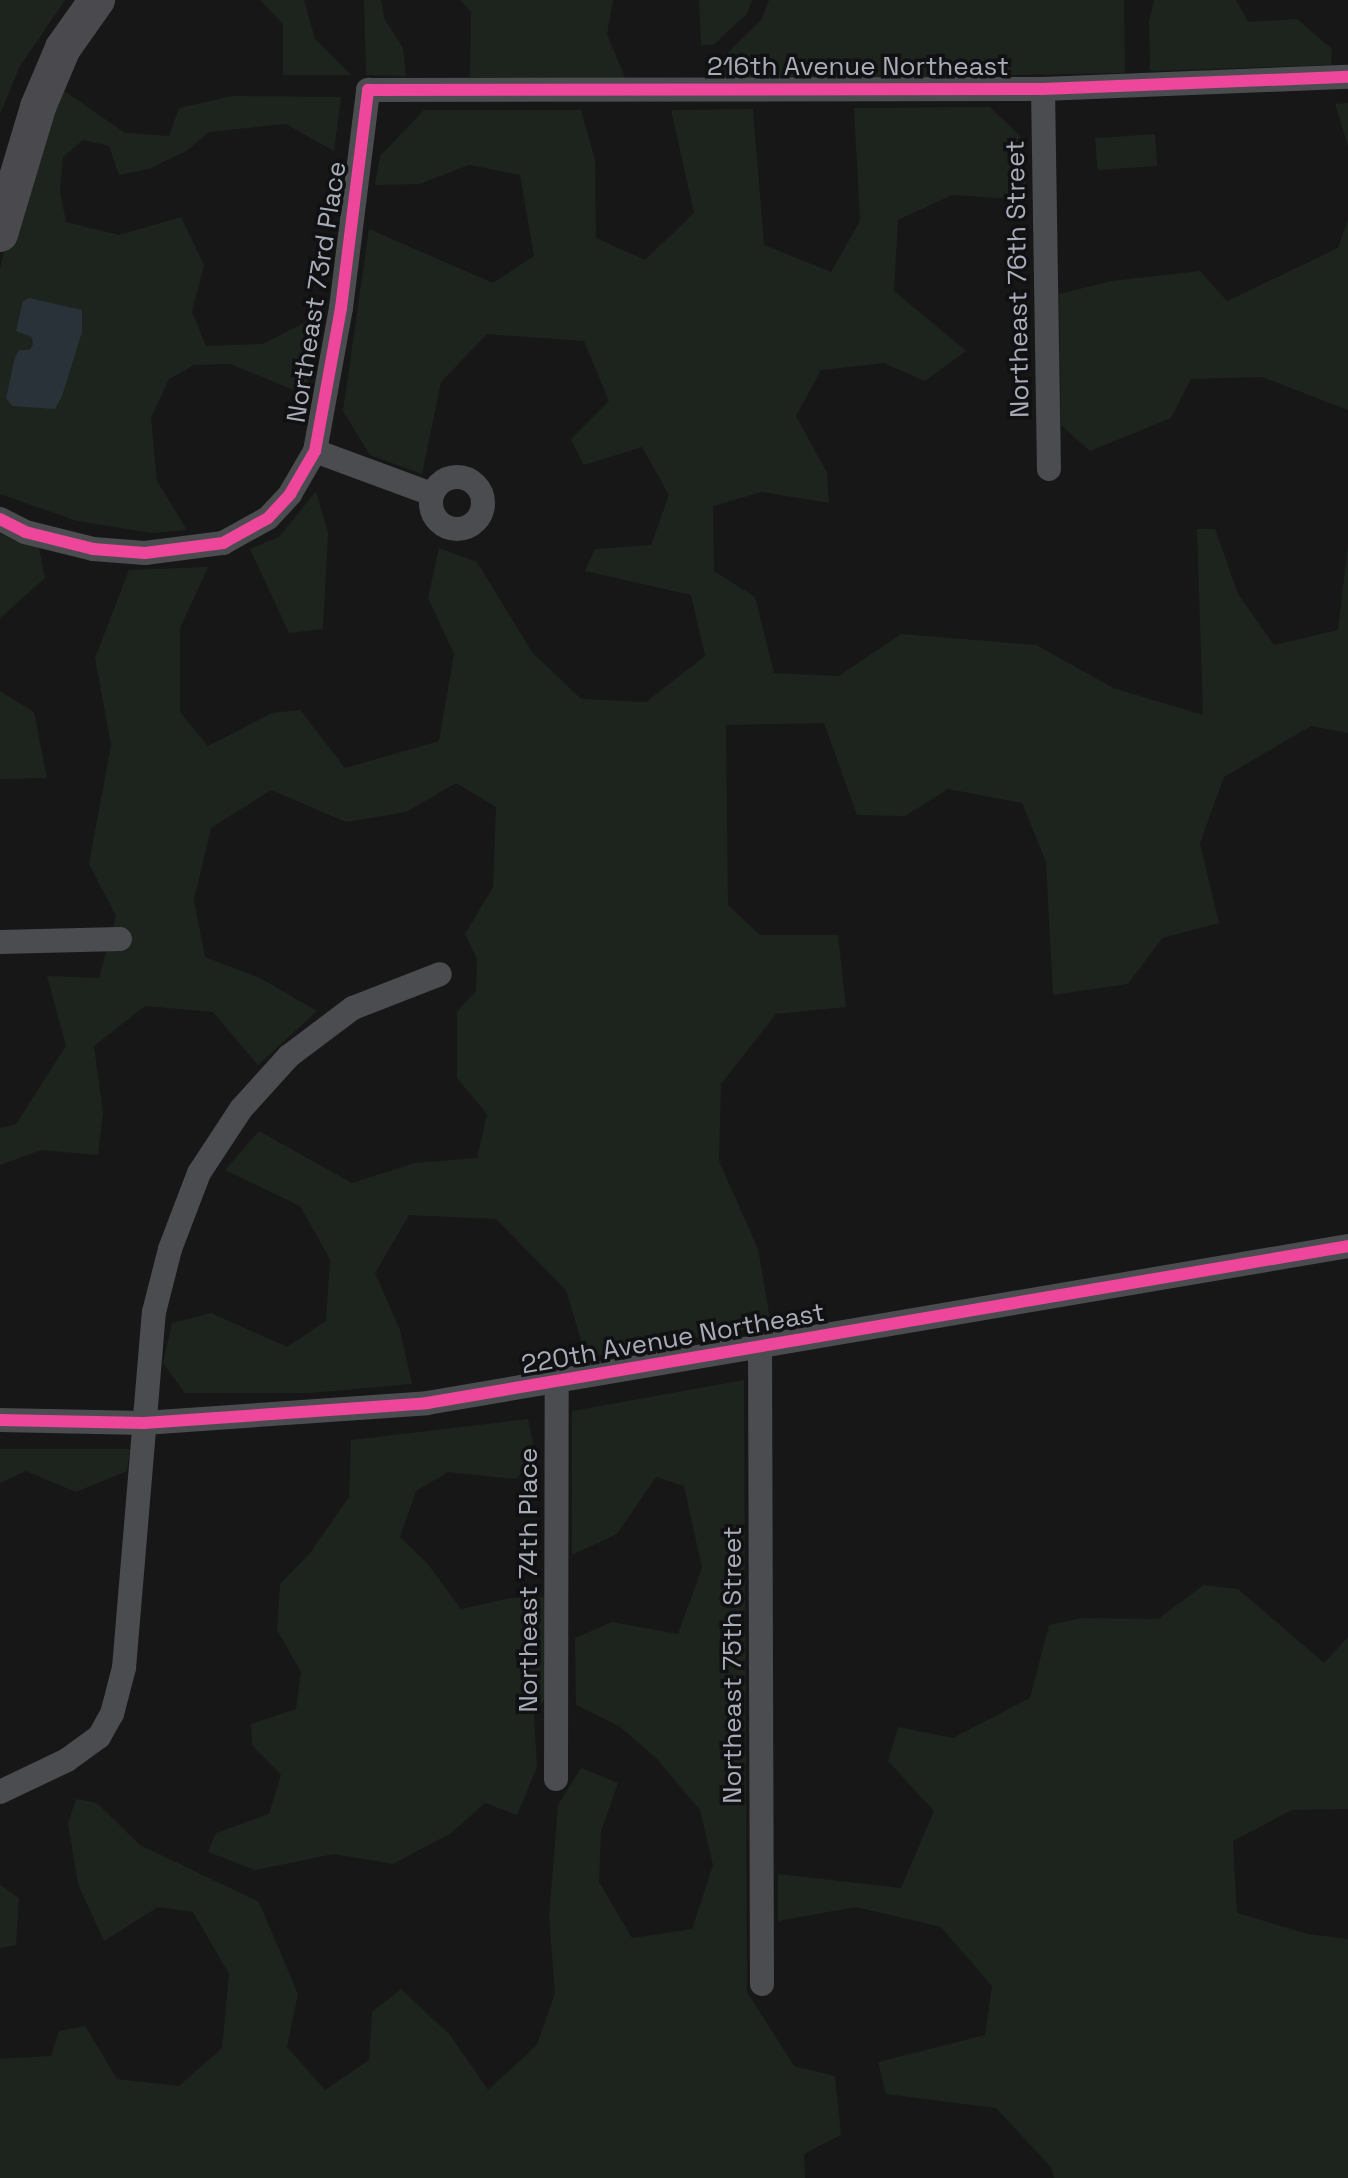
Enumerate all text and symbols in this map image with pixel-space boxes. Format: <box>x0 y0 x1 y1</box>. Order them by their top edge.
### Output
street label: 216th Avenue Northeast <box>707 51 1009 83</box>
street label: Northeast 76th Street <box>1000 140 1036 418</box>
street label: Northeast 73rd Place <box>281 159 353 425</box>
street label: 220th Avenue Northeast <box>519 1297 827 1381</box>
street label: Northeast 74th Place <box>513 1448 545 1712</box>
street label: Northeast 75th Street <box>717 1526 749 1804</box>

